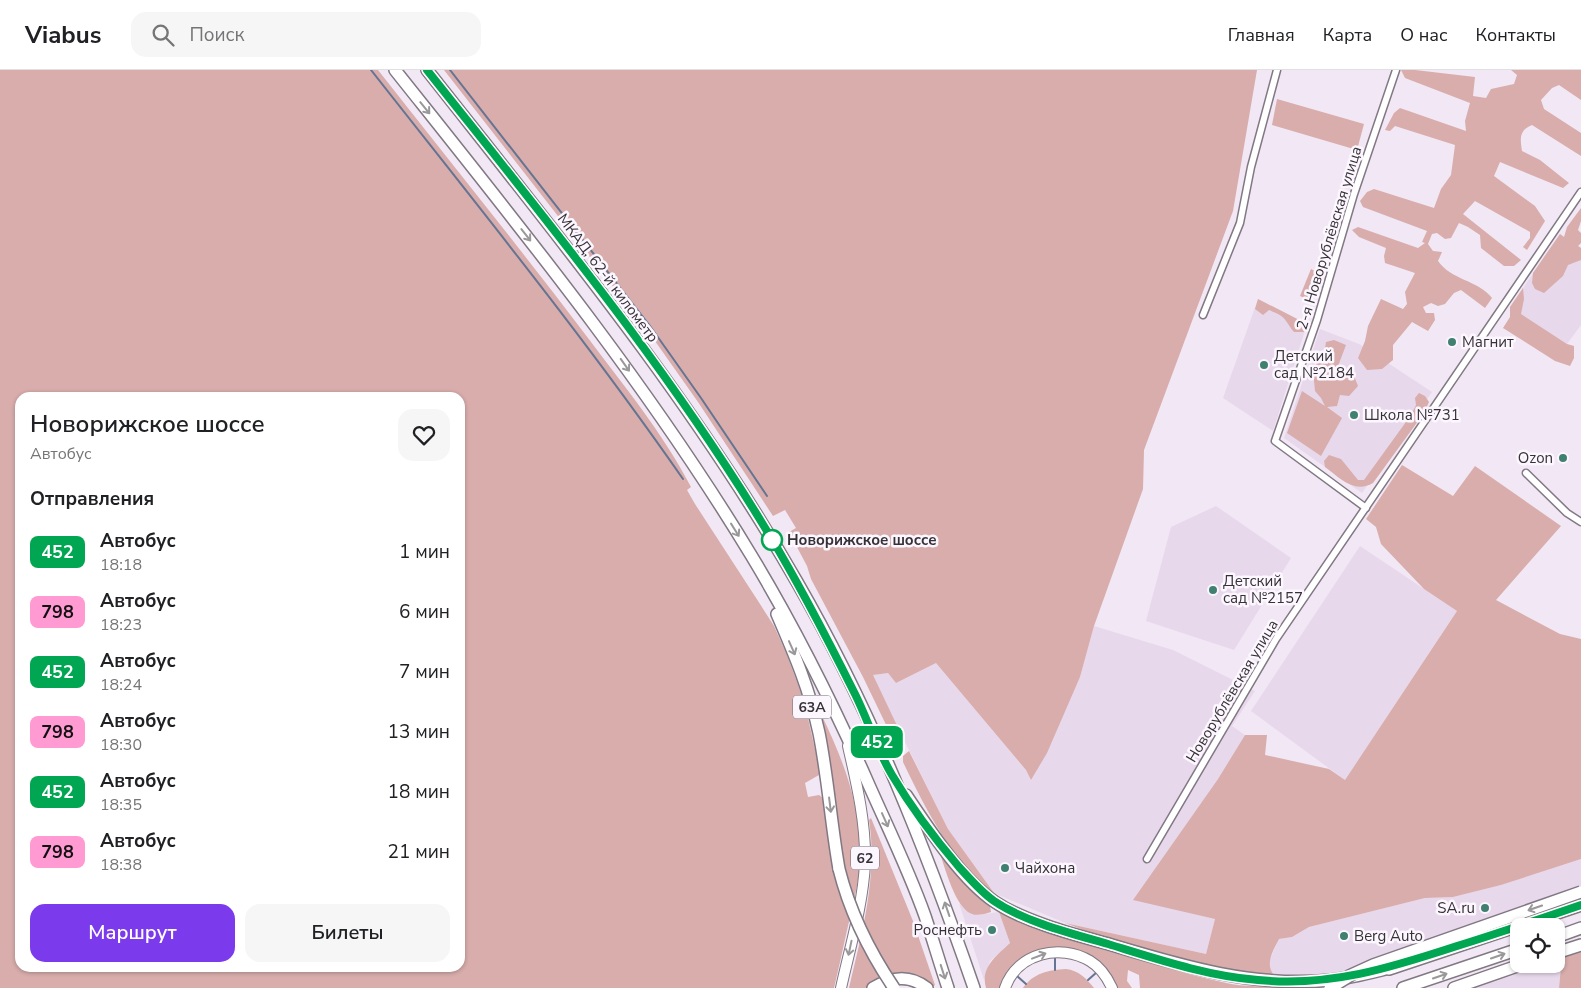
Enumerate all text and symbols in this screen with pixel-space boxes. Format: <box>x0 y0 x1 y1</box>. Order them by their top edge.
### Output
search box <box>131 12 481 57</box>
text: Viabus <box>25 19 101 51</box>
icon: search <box>149 21 177 49</box>
text: Поиск <box>189 22 245 48</box>
text: Главная <box>1228 23 1295 47</box>
text: Карта <box>1323 23 1372 47</box>
text: О нас <box>1400 23 1448 47</box>
text: Контакты <box>1476 23 1556 47</box>
one-way arrow <box>420 101 431 114</box>
street label: 2-я Новорублёвская улица <box>1292 144 1366 332</box>
street label: МКАД, 62-й километр <box>553 210 663 347</box>
one-way arrow <box>521 229 532 242</box>
place label: Магнит <box>1462 332 1514 352</box>
marker: Магнит <box>1446 336 1458 348</box>
place label: Детский сад №2184 <box>1274 346 1354 383</box>
one-way arrow <box>620 357 630 371</box>
marker: Детский сад №2184 <box>1258 359 1270 371</box>
place label: Школа №731 <box>1364 405 1460 425</box>
text: Новорижское шоссе <box>30 408 265 440</box>
button: heart <box>398 409 450 461</box>
marker: Школа №731 <box>1348 409 1360 421</box>
text: Автобус <box>30 443 92 465</box>
place label: Ozon <box>1518 448 1553 468</box>
marker: Ozon <box>1557 452 1569 464</box>
text: Отправления <box>30 486 154 512</box>
one-way arrow <box>731 523 741 537</box>
text: Автобус <box>100 528 176 554</box>
marker: Новорижское шоссе <box>761 529 783 551</box>
place label: Новорижское шоссе <box>787 530 937 550</box>
text: 1 мин <box>399 539 450 565</box>
text: 452 <box>41 540 74 564</box>
text: 18:18 <box>100 554 142 576</box>
place label: Детский сад №2157 <box>1223 571 1303 608</box>
marker: Детский сад №2157 <box>1207 584 1219 596</box>
text: Автобус <box>100 588 176 614</box>
text: 6 мин <box>399 599 450 625</box>
text: 798 <box>41 600 74 624</box>
text: 18:23 <box>100 614 142 636</box>
street label: Новорублёвская улица <box>1181 616 1283 766</box>
one-way arrow <box>787 640 797 655</box>
text: Автобус <box>100 648 176 674</box>
text: 7 мин <box>399 659 450 685</box>
text: 452 <box>41 660 74 684</box>
text: 18:24 <box>100 674 142 696</box>
road number: 63A <box>793 696 831 719</box>
text: Автобус <box>100 708 176 734</box>
text: 13 мин <box>388 719 450 745</box>
text: 798 <box>41 720 74 744</box>
line badge: 452 <box>848 726 906 758</box>
text: 452 <box>861 730 893 754</box>
text: 18:30 <box>100 734 142 756</box>
text: Автобус <box>100 768 176 794</box>
text: 18 мин <box>388 779 450 805</box>
text: 452 <box>41 780 74 804</box>
text: 18:35 <box>100 794 142 816</box>
one-way arrow <box>825 797 835 813</box>
one-way arrow <box>880 812 890 827</box>
text: Автобус <box>100 828 176 854</box>
text: 21 мин <box>388 839 450 865</box>
text: 798 <box>41 840 74 864</box>
road number: 62 <box>851 846 879 870</box>
text: 18:38 <box>100 854 142 876</box>
place label: Чайхона <box>1015 858 1075 878</box>
marker: Чайхона <box>999 862 1011 874</box>
place label: SA.ru <box>1437 898 1475 918</box>
one-way arrow <box>941 901 951 917</box>
marker: SA.ru <box>1479 902 1491 914</box>
button: Маршрут <box>30 904 235 962</box>
button: Билеты <box>245 904 450 962</box>
one-way arrow <box>1528 904 1543 913</box>
map controls <box>1510 918 1565 973</box>
button: locate <box>1510 918 1565 973</box>
place label: Роснефть <box>914 920 982 940</box>
marker: Роснефть <box>986 924 998 936</box>
place label: Berg Auto <box>1354 926 1423 946</box>
marker: Berg Auto <box>1338 930 1350 942</box>
one-way arrow <box>845 940 854 956</box>
one-way arrow <box>1031 951 1046 960</box>
one-way arrow <box>1490 951 1505 960</box>
one-way arrow <box>939 964 948 979</box>
one-way arrow <box>1432 970 1448 980</box>

